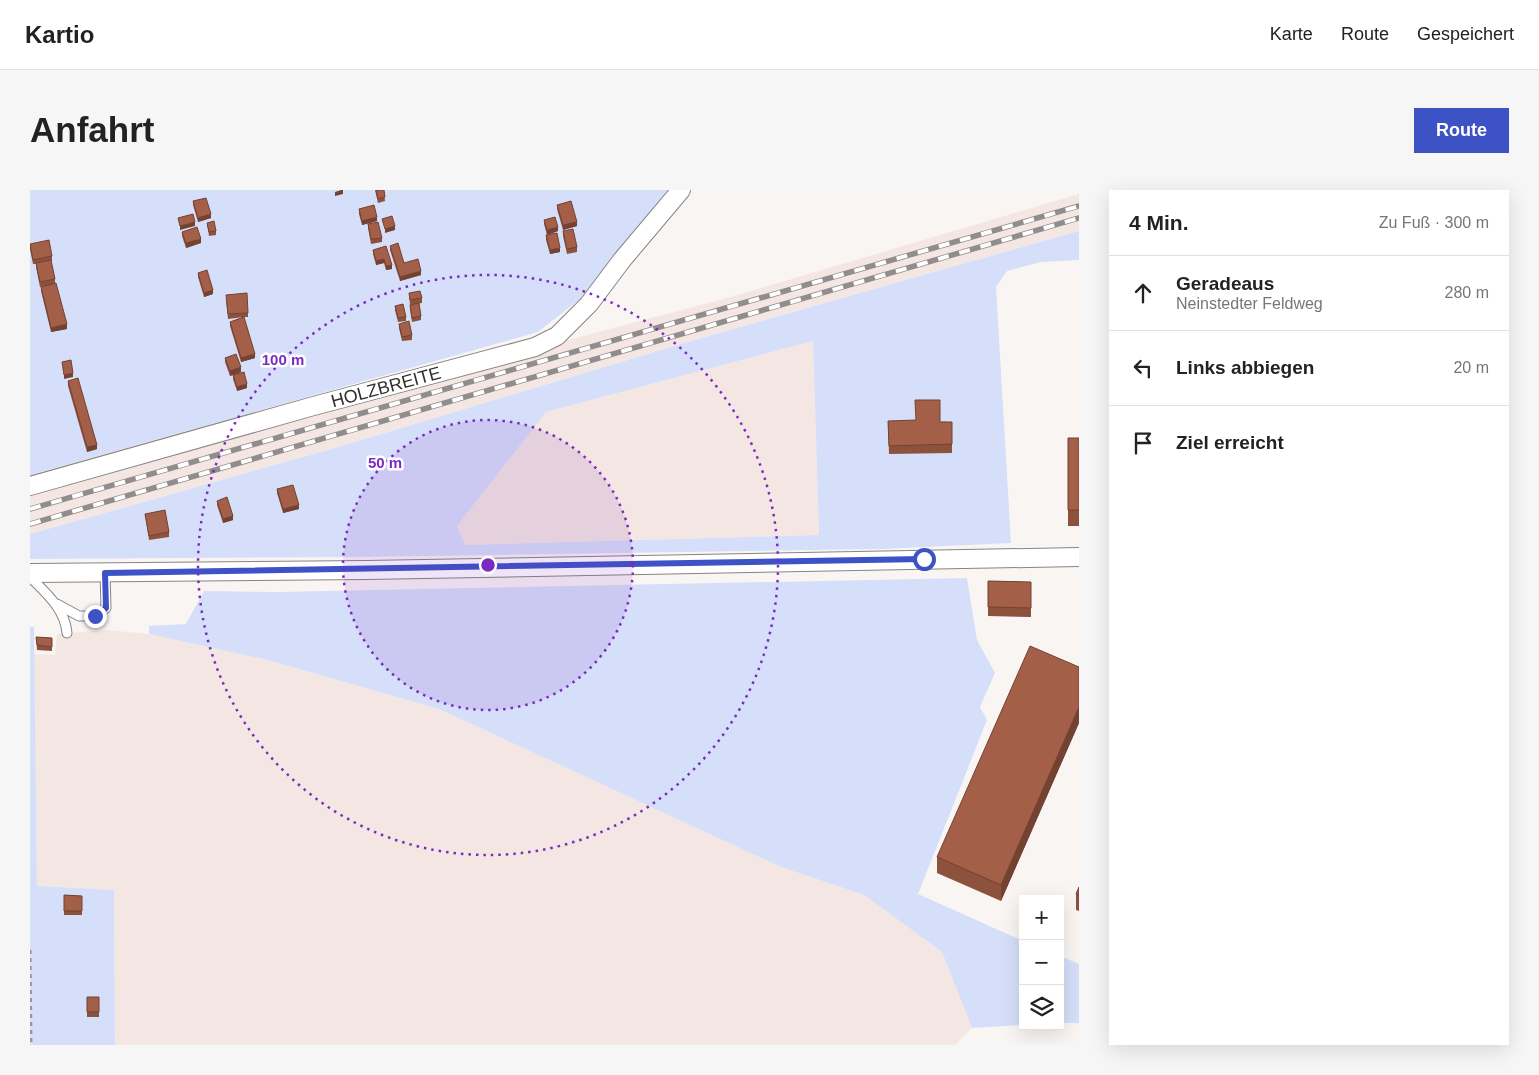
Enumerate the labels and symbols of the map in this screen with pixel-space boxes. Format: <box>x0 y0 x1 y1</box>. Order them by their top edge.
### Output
text: 100 m <box>262 351 304 368</box>
street label: HOLZBREITE <box>329 363 443 411</box>
text: 50 m <box>368 454 402 471</box>
route start <box>913 548 936 571</box>
centre of rings <box>479 556 497 574</box>
route end <box>84 605 107 628</box>

